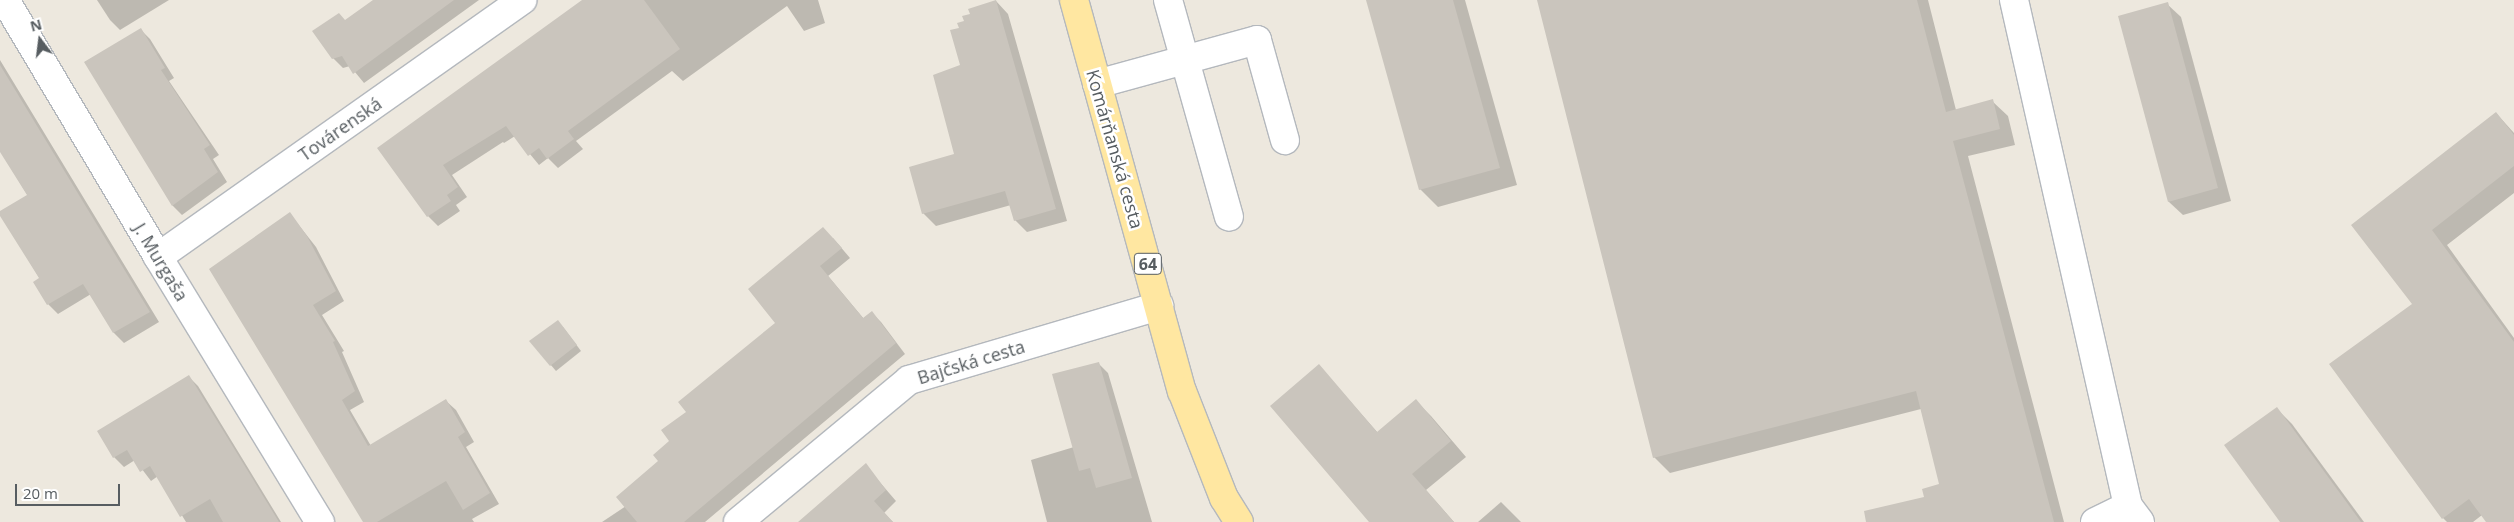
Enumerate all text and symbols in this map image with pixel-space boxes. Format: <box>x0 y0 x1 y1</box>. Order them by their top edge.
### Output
text: N <box>28 14 44 36</box>
north arrow <box>15 15 65 65</box>
street label: Komárňanská cesta <box>1082 67 1148 231</box>
street label: Továrenská <box>294 93 386 165</box>
street label: J. Murgaša <box>129 219 193 305</box>
road number: 64 <box>1133 250 1163 278</box>
street label: Bajčská cesta <box>915 335 1027 389</box>
scale bar <box>18 474 122 506</box>
text: 20 m <box>23 483 58 503</box>

